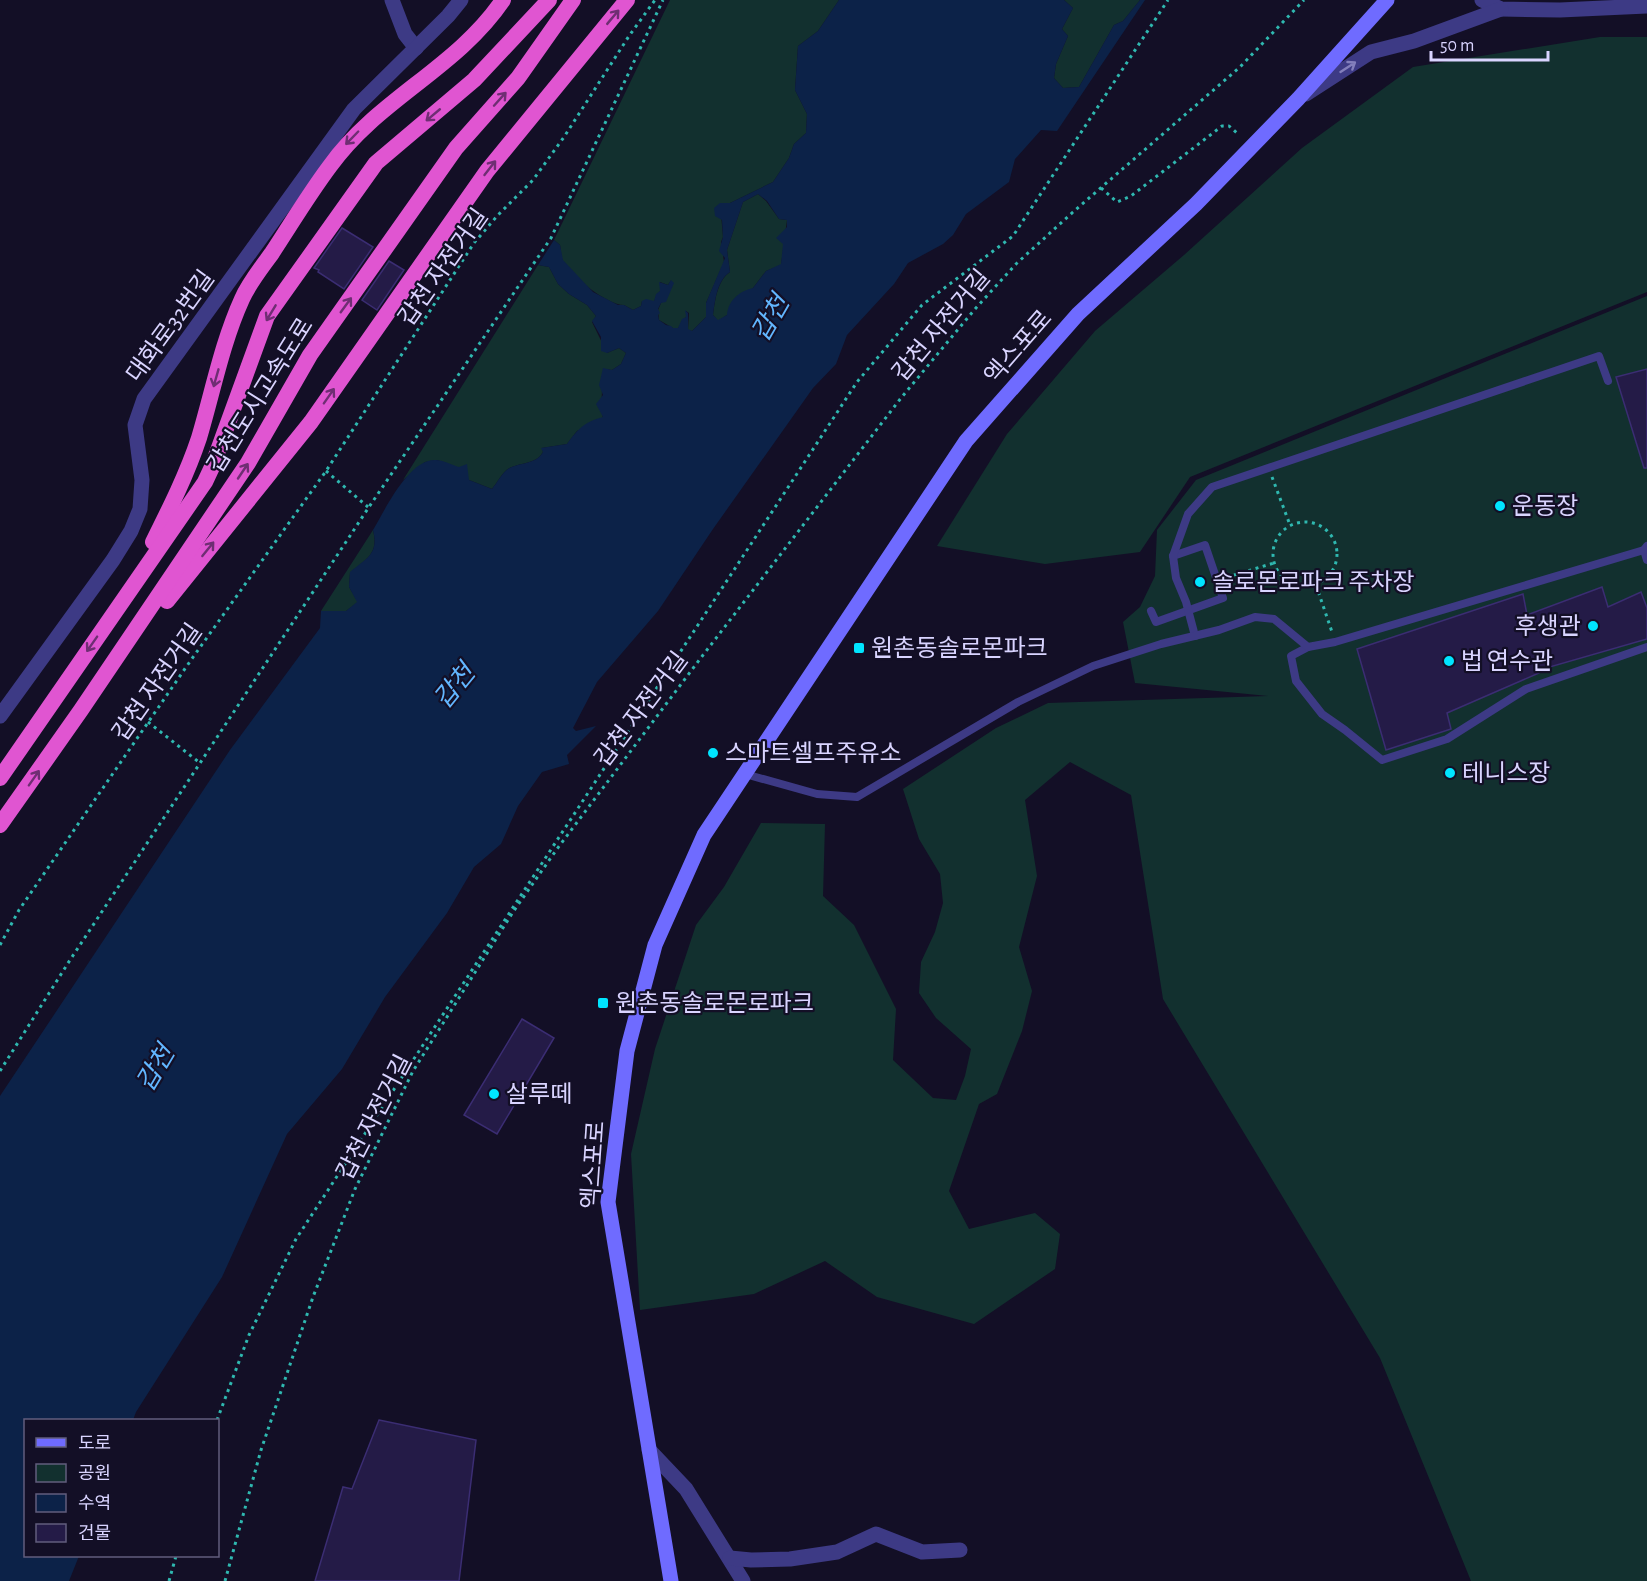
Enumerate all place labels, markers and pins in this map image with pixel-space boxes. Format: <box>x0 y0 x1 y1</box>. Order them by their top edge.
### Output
place label: 운동장 <box>1512 493 1578 519</box>
marker: 운동장 <box>1493 499 1507 513</box>
place label: 솔로몬로파크 주차장 <box>1212 569 1415 595</box>
marker: 솔로몬로파크 주차장 <box>1193 575 1207 589</box>
place label: 후생관 <box>1515 614 1581 639</box>
marker: 후생관 <box>1586 619 1600 633</box>
place label: 원촌동솔로몬파크 <box>871 636 1048 661</box>
marker: 원촌동솔로몬파크 <box>852 641 866 655</box>
place label: 법 연수관 <box>1461 649 1553 674</box>
marker: 법 연수관 <box>1442 654 1456 668</box>
place label: 스마트셀프주유소 <box>725 741 902 766</box>
marker: 스마트셀프주유소 <box>706 746 720 760</box>
place label: 테니스장 <box>1462 760 1550 786</box>
marker: 테니스장 <box>1443 766 1457 780</box>
place label: 원촌동솔로몬로파크 <box>615 991 814 1016</box>
marker: 원촌동솔로몬로파크 <box>596 996 610 1010</box>
place label: 살루떼 <box>506 1082 572 1107</box>
marker: 살루떼 <box>487 1087 501 1101</box>

